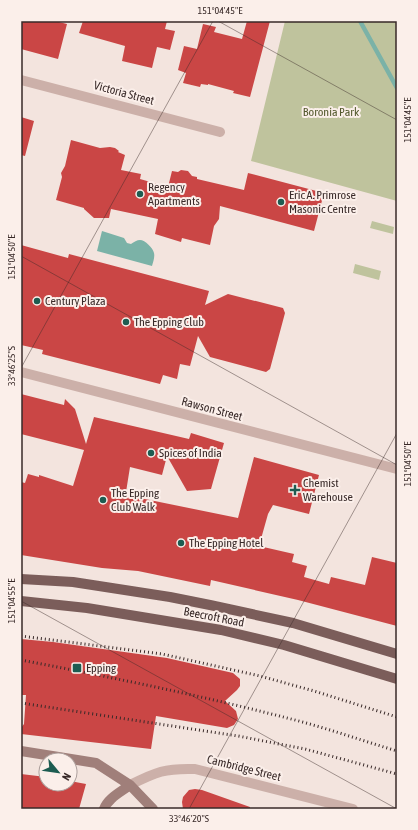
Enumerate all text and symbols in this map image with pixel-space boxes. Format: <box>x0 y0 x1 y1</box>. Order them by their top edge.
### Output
text: 151°04'45"E <box>198 5 243 16</box>
street label: Victoria Street <box>92 78 156 108</box>
text: 151°04'45"E <box>402 97 413 142</box>
park label: Boronia Park <box>303 105 360 119</box>
place label: Regency Apartments <box>148 180 200 208</box>
place label: Eric A. Primrose Masonic Centre <box>289 188 356 216</box>
marker: Regency Apartments <box>135 189 145 199</box>
marker: Eric A. Primrose Masonic Centre <box>276 197 286 207</box>
text: 151°04'50"E <box>6 234 17 279</box>
place label: Century Plaza <box>45 294 106 308</box>
marker: Century Plaza <box>32 296 42 306</box>
place label: The Epping Club <box>134 315 204 329</box>
marker: The Epping Club <box>121 317 131 327</box>
text: 33°46'25"S <box>6 346 17 386</box>
street label: Rawson Street <box>180 394 244 424</box>
text: 151°04'50"E <box>402 441 413 486</box>
place label: Spices of India <box>159 446 222 460</box>
marker: Spices of India <box>146 448 156 458</box>
place label: Chemist Warehouse <box>303 476 353 504</box>
marker: Chemist Warehouse <box>290 485 300 495</box>
place label: The Epping Club Walk <box>111 486 160 514</box>
marker: The Epping Club Walk <box>98 495 108 505</box>
place label: The Epping Hotel <box>189 536 264 550</box>
marker: The Epping Hotel <box>176 538 186 548</box>
text: 151°04'55"E <box>6 578 17 623</box>
street label: Beecroft Road <box>183 604 245 630</box>
place label: Epping <box>86 661 117 675</box>
marker: Epping <box>71 662 83 674</box>
north arrow <box>38 752 78 792</box>
street label: Cambridge Street <box>206 752 283 784</box>
text: N <box>60 771 74 783</box>
text: 33°46'20"S <box>169 813 209 824</box>

